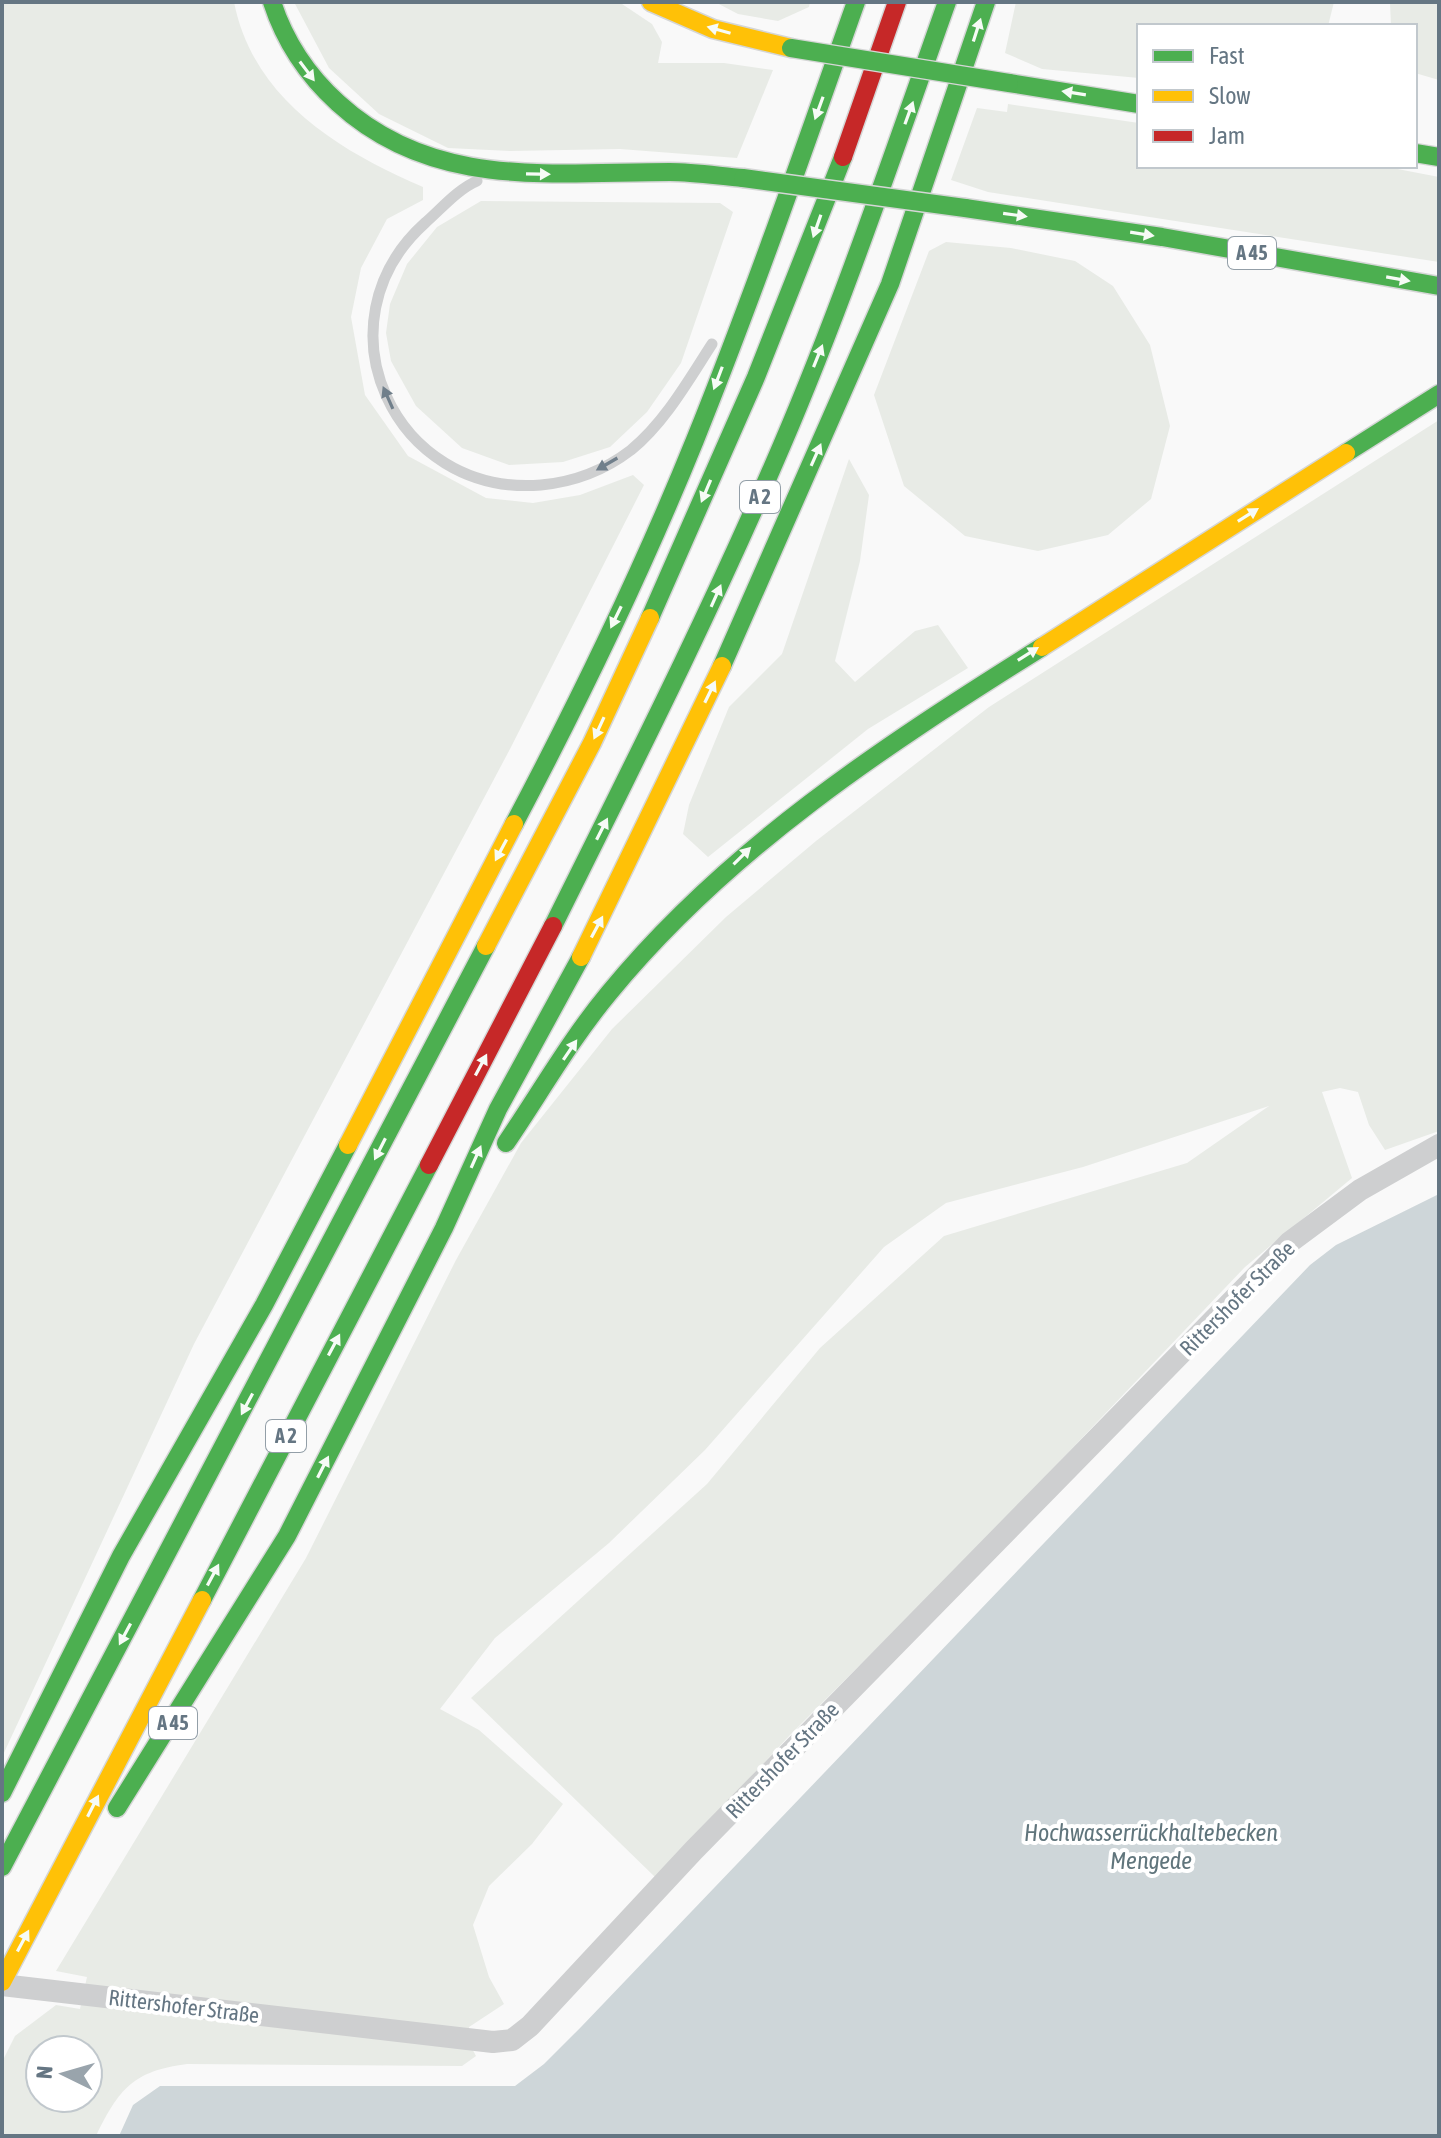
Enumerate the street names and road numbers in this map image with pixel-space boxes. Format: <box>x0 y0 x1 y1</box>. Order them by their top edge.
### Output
road number: A 45 <box>1228 237 1276 269</box>
road number: A 2 <box>740 481 780 513</box>
street label: Rittershofer Straße <box>1174 1235 1300 1361</box>
road number: A 2 <box>266 1420 306 1452</box>
street label: Rittershofer Straße <box>720 1696 844 1824</box>
road number: A 45 <box>149 1707 197 1739</box>
street label: Rittershofer Straße <box>107 1984 261 2028</box>

